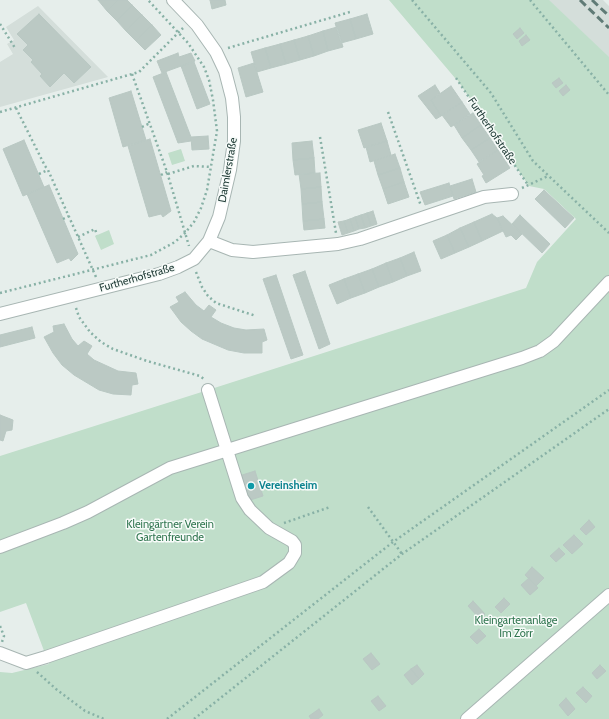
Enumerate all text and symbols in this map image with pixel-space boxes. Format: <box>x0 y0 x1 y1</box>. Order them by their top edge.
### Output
street label: Furtherhofstraße <box>465 95 519 167</box>
street label: Daimlerstraße <box>216 137 240 203</box>
street label: Furtherhofstraße <box>98 261 176 295</box>
place label: Vereinsheim <box>259 479 317 493</box>
marker: Vereinsheim <box>246 481 256 491</box>
park label: Kleingärtner Verein Gartenfreunde <box>126 518 214 544</box>
park label: Kleingartenanlage Im Zörr <box>475 614 557 640</box>

